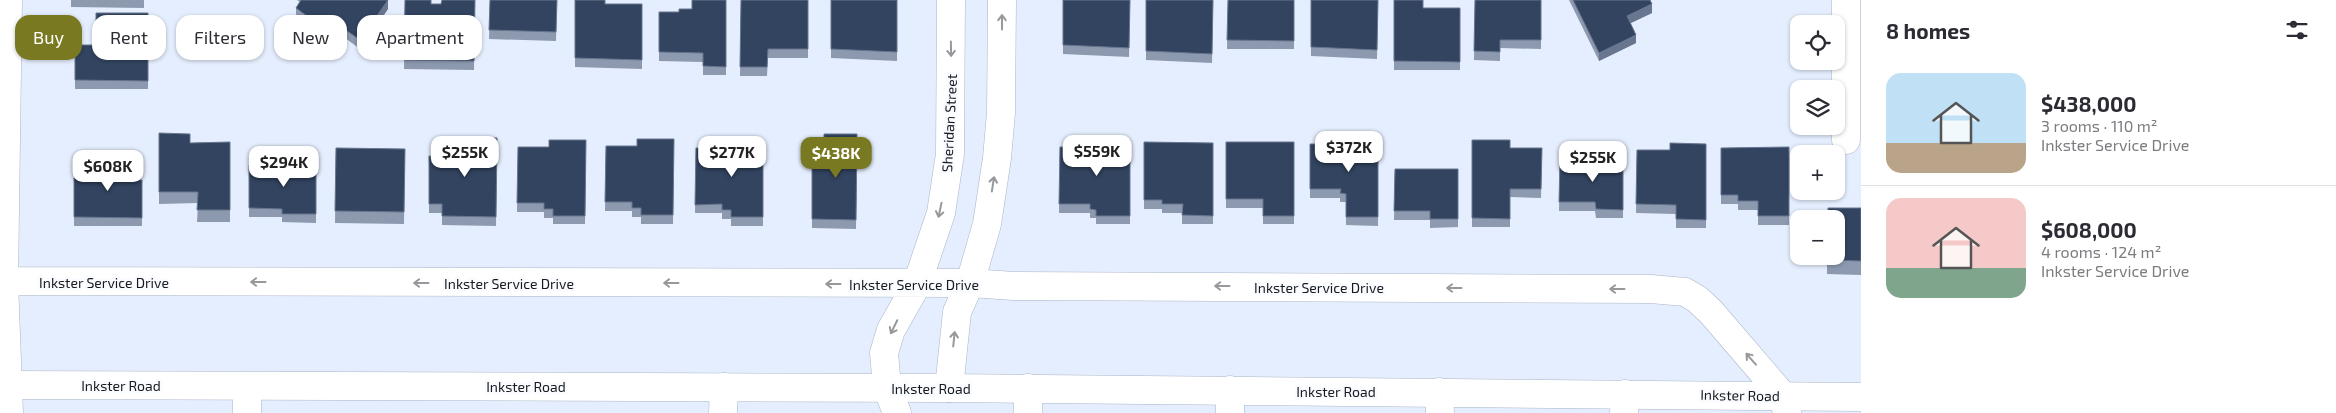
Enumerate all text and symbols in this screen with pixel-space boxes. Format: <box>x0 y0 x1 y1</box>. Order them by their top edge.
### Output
chip: Buy <box>15 15 82 60</box>
chip: Rent <box>92 15 166 60</box>
chip: Filters <box>176 15 264 60</box>
chip: New <box>274 15 347 60</box>
chip: Apartment <box>357 15 482 60</box>
one-way arrow <box>997 15 1007 31</box>
map controls <box>1790 15 1845 265</box>
button: locate <box>1790 15 1845 70</box>
icon: filters <box>2283 16 2311 44</box>
text: 8 homes <box>1886 18 1970 43</box>
one-way arrow <box>947 40 956 56</box>
street label: Sheridan Street <box>938 73 960 173</box>
button: layers <box>1790 80 1845 135</box>
text: $438,000 <box>2041 91 2136 116</box>
icon: home <box>1926 93 1986 153</box>
text: 3 rooms · 110 m² <box>2041 116 2158 135</box>
pin: $372K <box>1314 130 1384 173</box>
pin: $559K <box>1062 134 1132 177</box>
text: Inkster Service Drive <box>2041 135 2189 154</box>
pin: $255K <box>430 136 500 178</box>
pin: $277K <box>697 136 767 178</box>
pin: $438K <box>801 136 871 179</box>
text: $372K <box>1326 137 1372 156</box>
pin: $255K <box>1558 140 1628 183</box>
text: $559K <box>1074 141 1120 160</box>
text: $255K <box>442 142 488 161</box>
text: $277K <box>709 142 755 161</box>
text: $438K <box>812 143 860 162</box>
button: + <box>1790 145 1845 200</box>
pin: $294K <box>249 146 319 188</box>
text: $255K <box>1570 147 1616 166</box>
pin: $608K <box>73 150 143 192</box>
text: $294K <box>260 152 308 171</box>
text: $608K <box>84 156 132 175</box>
one-way arrow <box>988 177 998 193</box>
one-way arrow <box>935 202 945 218</box>
button: − <box>1790 210 1845 265</box>
text: $608,000 <box>2041 217 2137 242</box>
icon: home <box>1926 218 1986 278</box>
text: 4 rooms · 124 m² <box>2041 242 2161 261</box>
text: Inkster Service Drive <box>2041 261 2189 280</box>
street label: Inkster Service Drive <box>39 274 169 291</box>
street label: Inkster Service Drive <box>444 275 574 292</box>
street label: Inkster Service Drive <box>849 276 979 293</box>
one-way arrow <box>251 277 267 287</box>
one-way arrow <box>413 278 430 288</box>
one-way arrow <box>663 278 680 288</box>
one-way arrow <box>826 279 842 289</box>
street label: Inkster Service Drive <box>1254 279 1384 296</box>
one-way arrow <box>1214 281 1230 291</box>
one-way arrow <box>1447 283 1463 293</box>
one-way arrow <box>1609 284 1626 294</box>
one-way arrow <box>889 319 899 334</box>
one-way arrow <box>949 331 959 347</box>
one-way arrow <box>1745 352 1757 365</box>
street label: Inkster Road <box>81 377 161 394</box>
street label: Inkster Road <box>486 378 566 395</box>
street label: Inkster Road <box>891 380 971 397</box>
street label: Inkster Road <box>1296 383 1376 400</box>
street label: Inkster Road <box>1700 386 1780 404</box>

